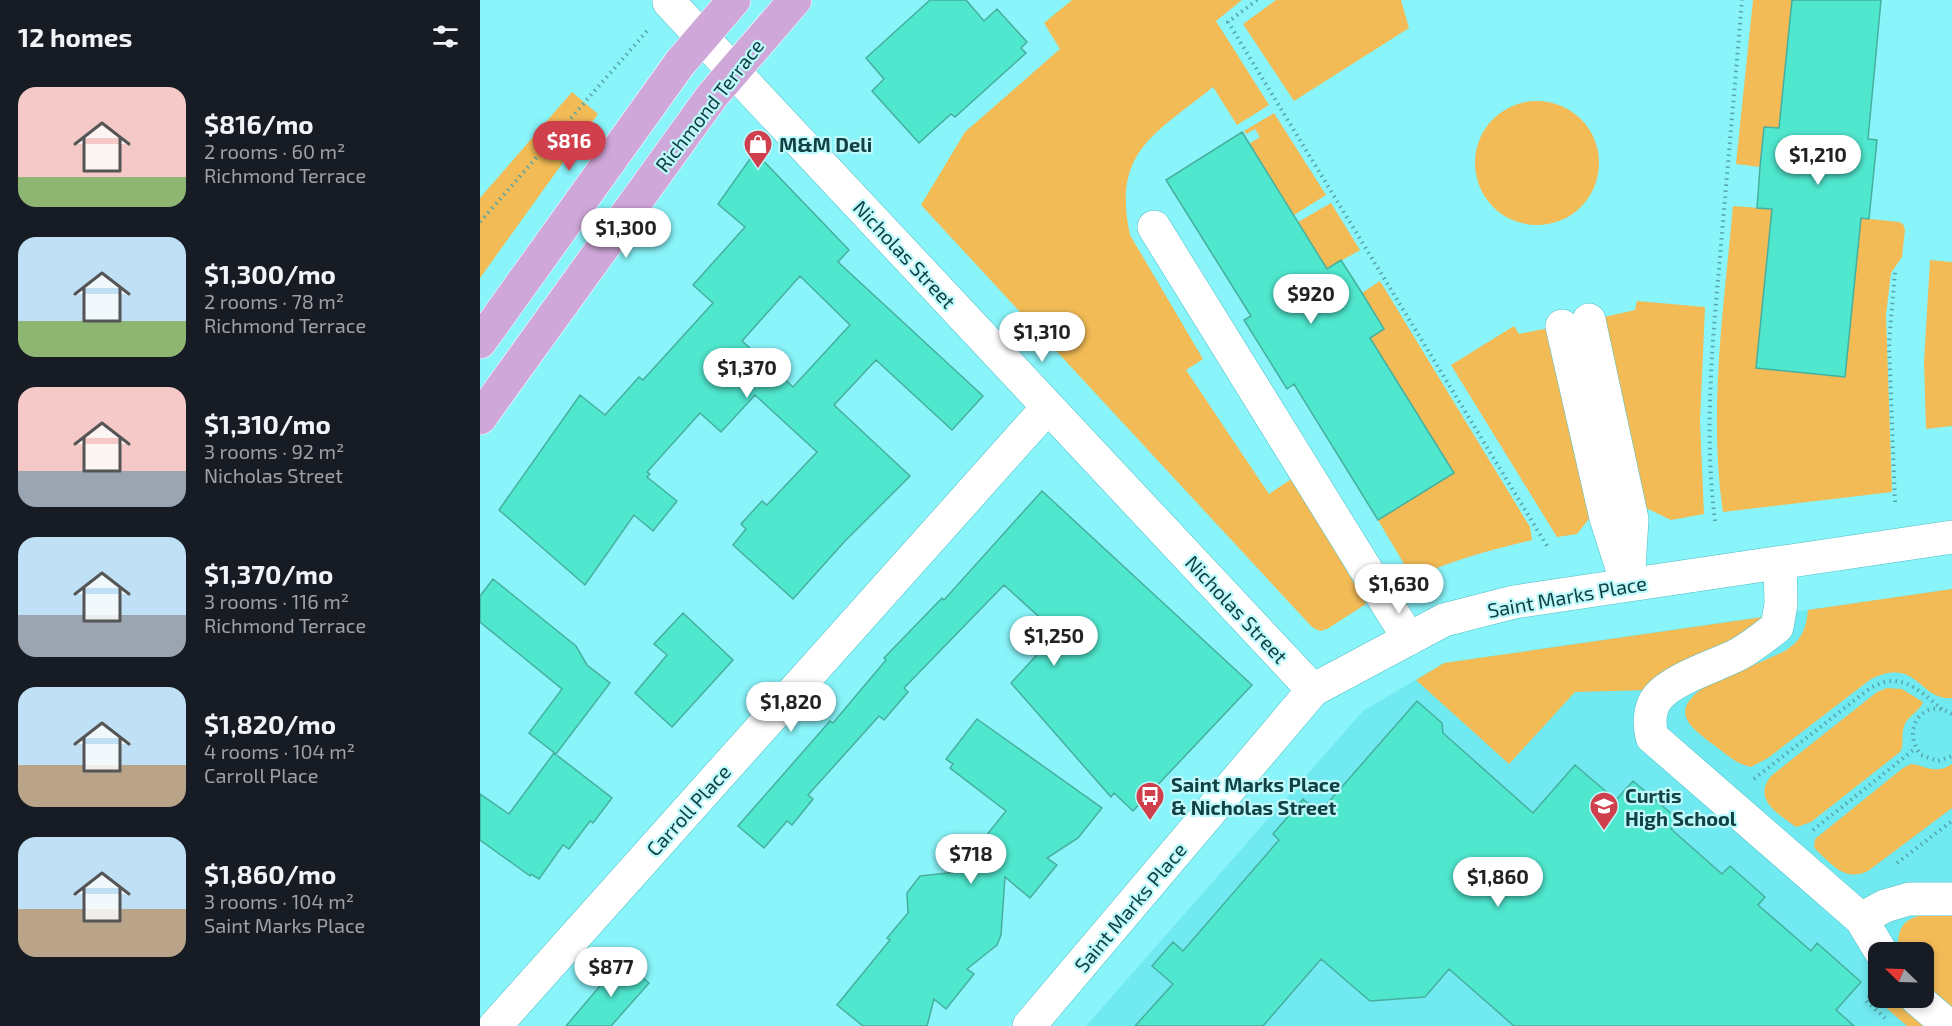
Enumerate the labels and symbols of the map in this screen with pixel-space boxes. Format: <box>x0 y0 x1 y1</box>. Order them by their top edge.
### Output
street label: Richmond Terrace <box>650 34 768 176</box>
pin: $816 <box>533 121 605 172</box>
shop icon: M&M Deli <box>742 128 774 170</box>
place label: M&M Deli <box>779 132 872 156</box>
pin: $1,210 <box>1769 135 1867 186</box>
street label: Nicholas Street <box>849 195 961 313</box>
pin: $1,300 <box>577 208 675 259</box>
pin: $920 <box>1275 274 1347 325</box>
pin: $1,310 <box>993 312 1091 363</box>
pin: $1,370 <box>698 348 796 399</box>
street label: Nicholas Street <box>1181 550 1293 668</box>
pin: $1,630 <box>1350 564 1448 615</box>
street label: Saint Marks Place <box>1486 570 1648 622</box>
pin: $1,250 <box>1005 616 1103 667</box>
pin: $1,820 <box>742 682 840 733</box>
street label: Carroll Place <box>641 759 735 861</box>
place label: Saint Marks Place & Nicholas Street <box>1171 772 1340 819</box>
bus stop icon: Saint Marks Place & Nicholas Street <box>1134 780 1166 822</box>
place label: Curtis High School <box>1625 783 1737 830</box>
school or university icon: Curtis High School <box>1588 790 1620 832</box>
pin: $718 <box>935 834 1007 885</box>
street label: Saint Marks Place <box>1069 838 1191 976</box>
pin: $1,860 <box>1449 857 1547 908</box>
north arrow <box>1868 942 1934 1008</box>
pin: $877 <box>575 947 647 998</box>

